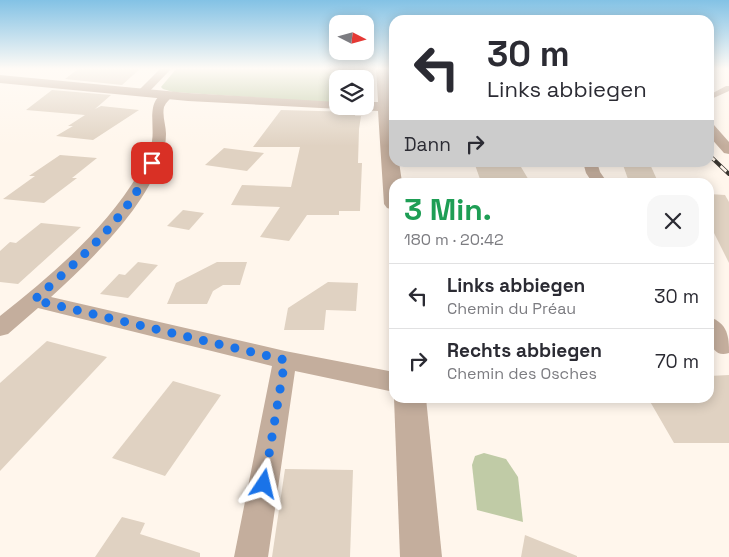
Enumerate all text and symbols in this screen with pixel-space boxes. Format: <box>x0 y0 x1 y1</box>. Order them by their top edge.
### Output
north arrow <box>329 15 374 60</box>
map controls <box>329 15 374 115</box>
text: 30 m <box>487 32 570 76</box>
icon: left <box>404 35 469 100</box>
button: layers <box>329 70 374 115</box>
text: Links abbiegen <box>487 75 647 103</box>
icon: right <box>461 130 489 158</box>
text: Dann <box>404 132 451 157</box>
pin <box>131 142 173 184</box>
icon: arrive <box>138 149 166 177</box>
text: 3 Min. <box>404 190 492 229</box>
button: close <box>647 195 699 247</box>
text: 180 m · 20:42 <box>404 229 504 250</box>
text: Links abbiegen <box>447 273 585 298</box>
icon: left <box>404 282 432 310</box>
text: 30 m <box>654 284 699 309</box>
text: Chemin du Préau <box>447 298 576 319</box>
text: Rechts abbiegen <box>447 338 602 363</box>
icon: right <box>404 347 432 375</box>
text: 70 m <box>655 349 699 374</box>
text: Chemin des Osches <box>447 363 597 384</box>
position arrow <box>237 457 289 509</box>

